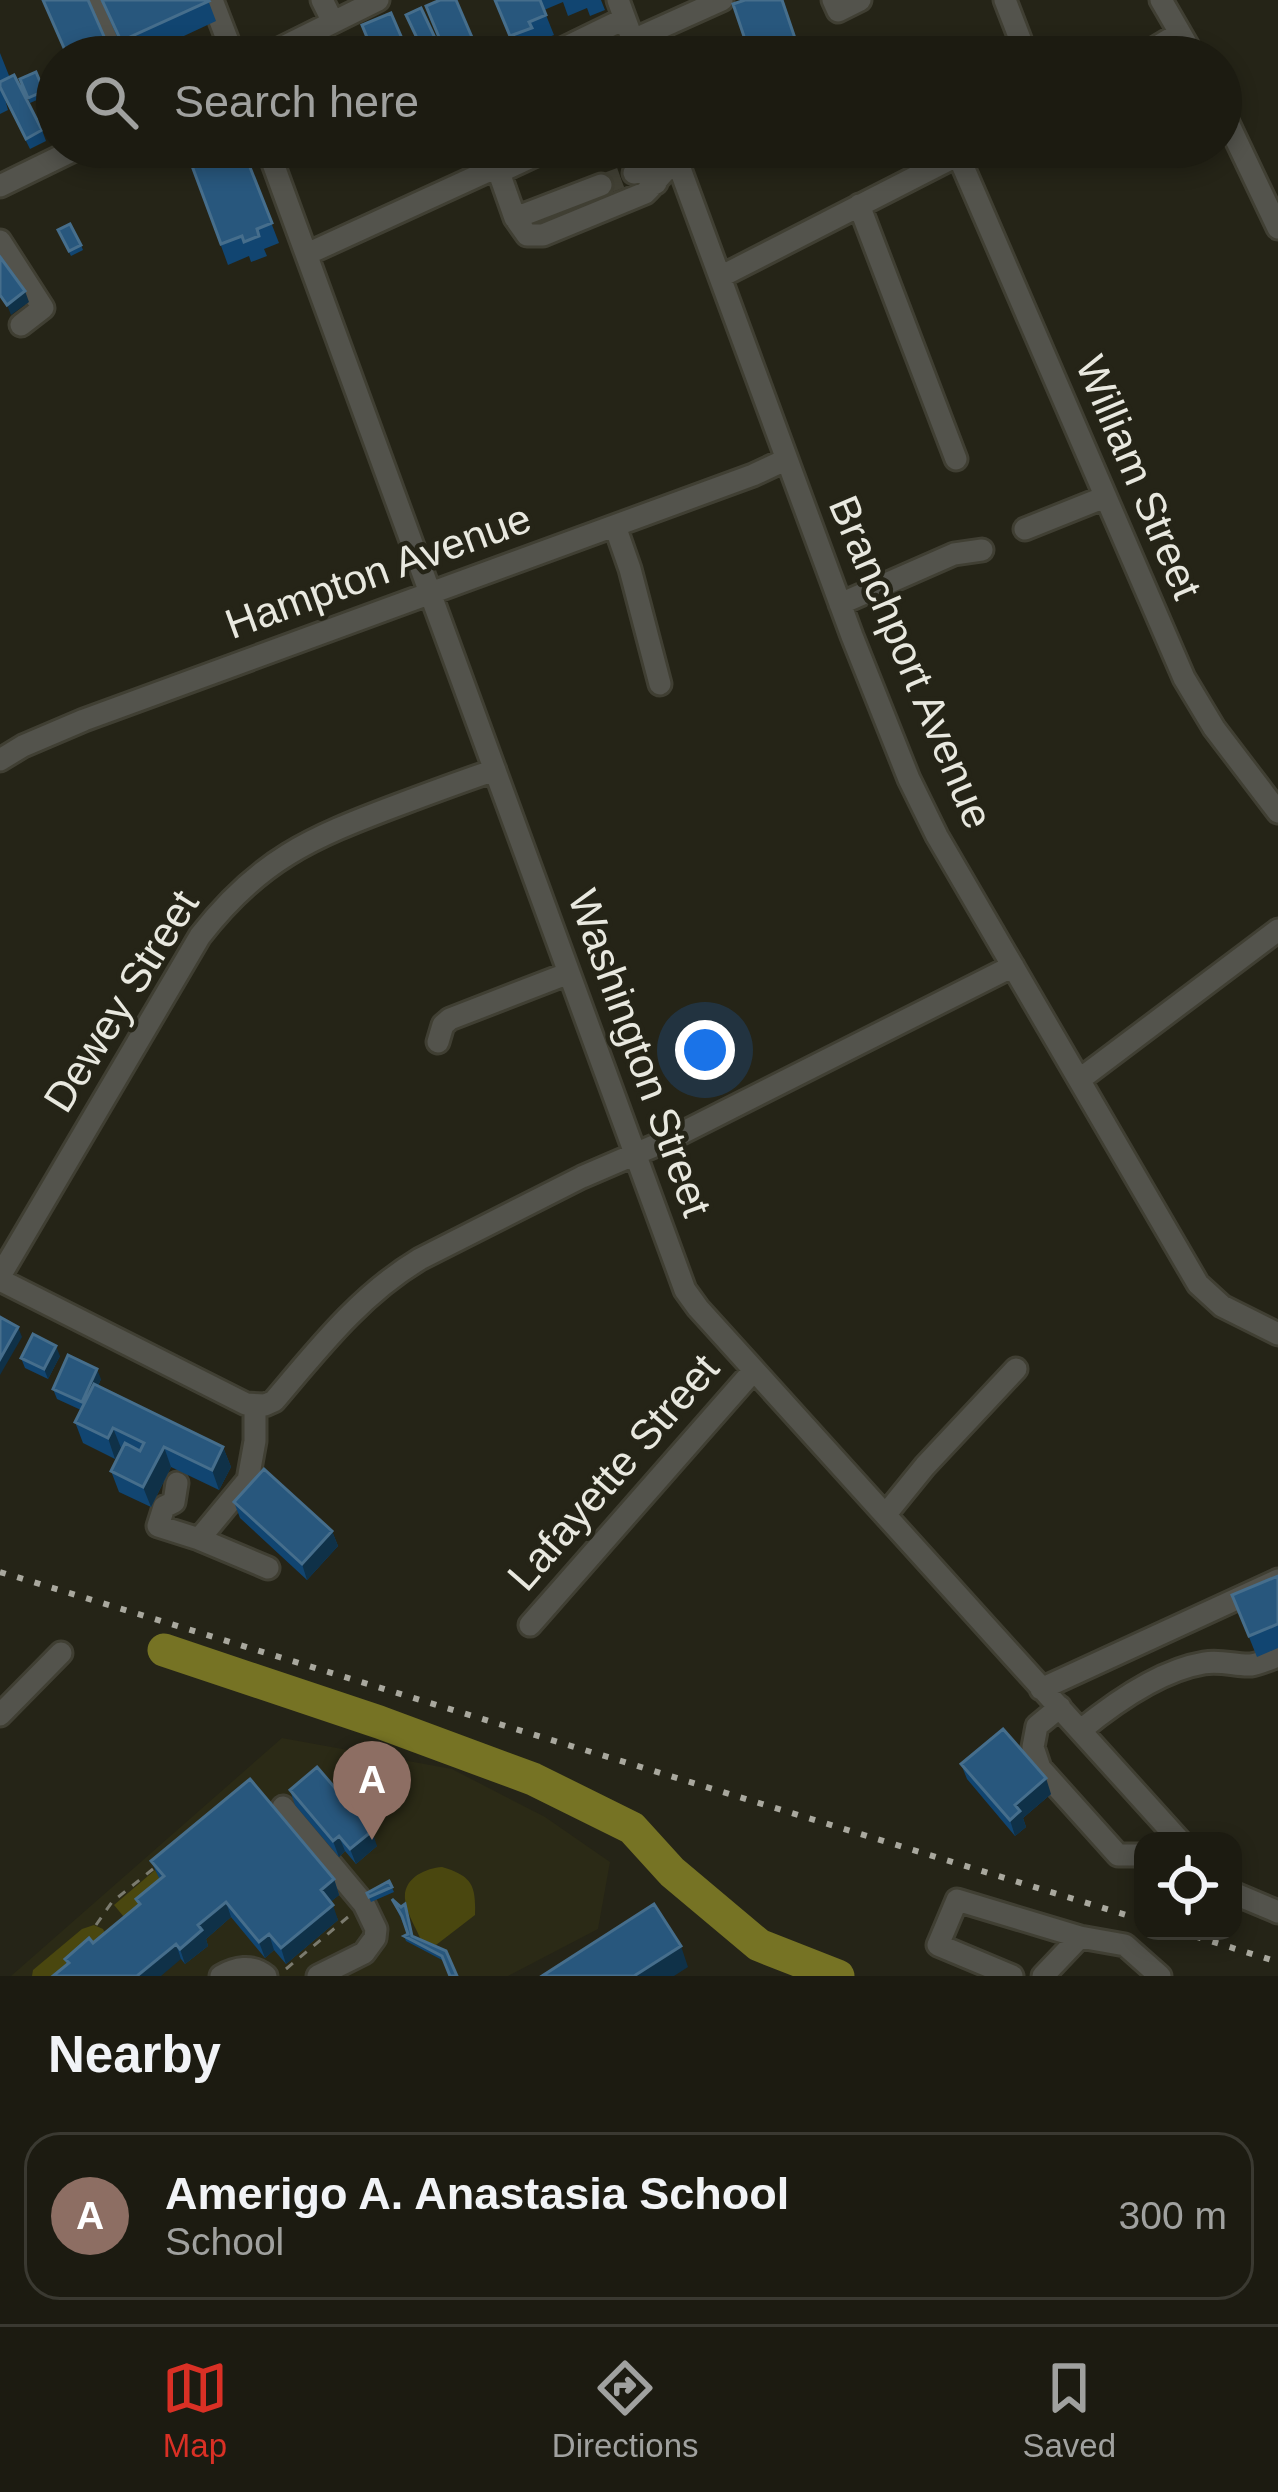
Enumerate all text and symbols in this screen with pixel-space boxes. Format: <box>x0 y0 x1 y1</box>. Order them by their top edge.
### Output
search box <box>36 36 1242 168</box>
icon: search <box>78 69 144 135</box>
text: Search here <box>174 76 419 127</box>
street label: William Street <box>1067 349 1211 606</box>
street label: Branchport Avenue <box>820 489 1002 835</box>
street label: Hampton Avenue <box>219 494 537 648</box>
street label: Dewey Street <box>34 881 208 1120</box>
street label: Washington Street <box>559 883 721 1223</box>
your location <box>675 1020 735 1080</box>
street label: Lafayette Street <box>498 1344 728 1599</box>
pin: A <box>333 1741 411 1840</box>
map controls <box>1134 1832 1242 1940</box>
button: locate <box>1134 1832 1242 1940</box>
text: Nearby <box>48 2026 221 2083</box>
text: Amerigo A. Anastasia School <box>165 2168 789 2219</box>
text: A <box>76 2194 104 2237</box>
text: 300 m <box>1119 2194 1227 2237</box>
text: School <box>165 2220 284 2263</box>
tab: Map <box>162 2355 228 2465</box>
tab: Directions <box>552 2355 699 2465</box>
tab: Saved <box>1022 2355 1116 2465</box>

